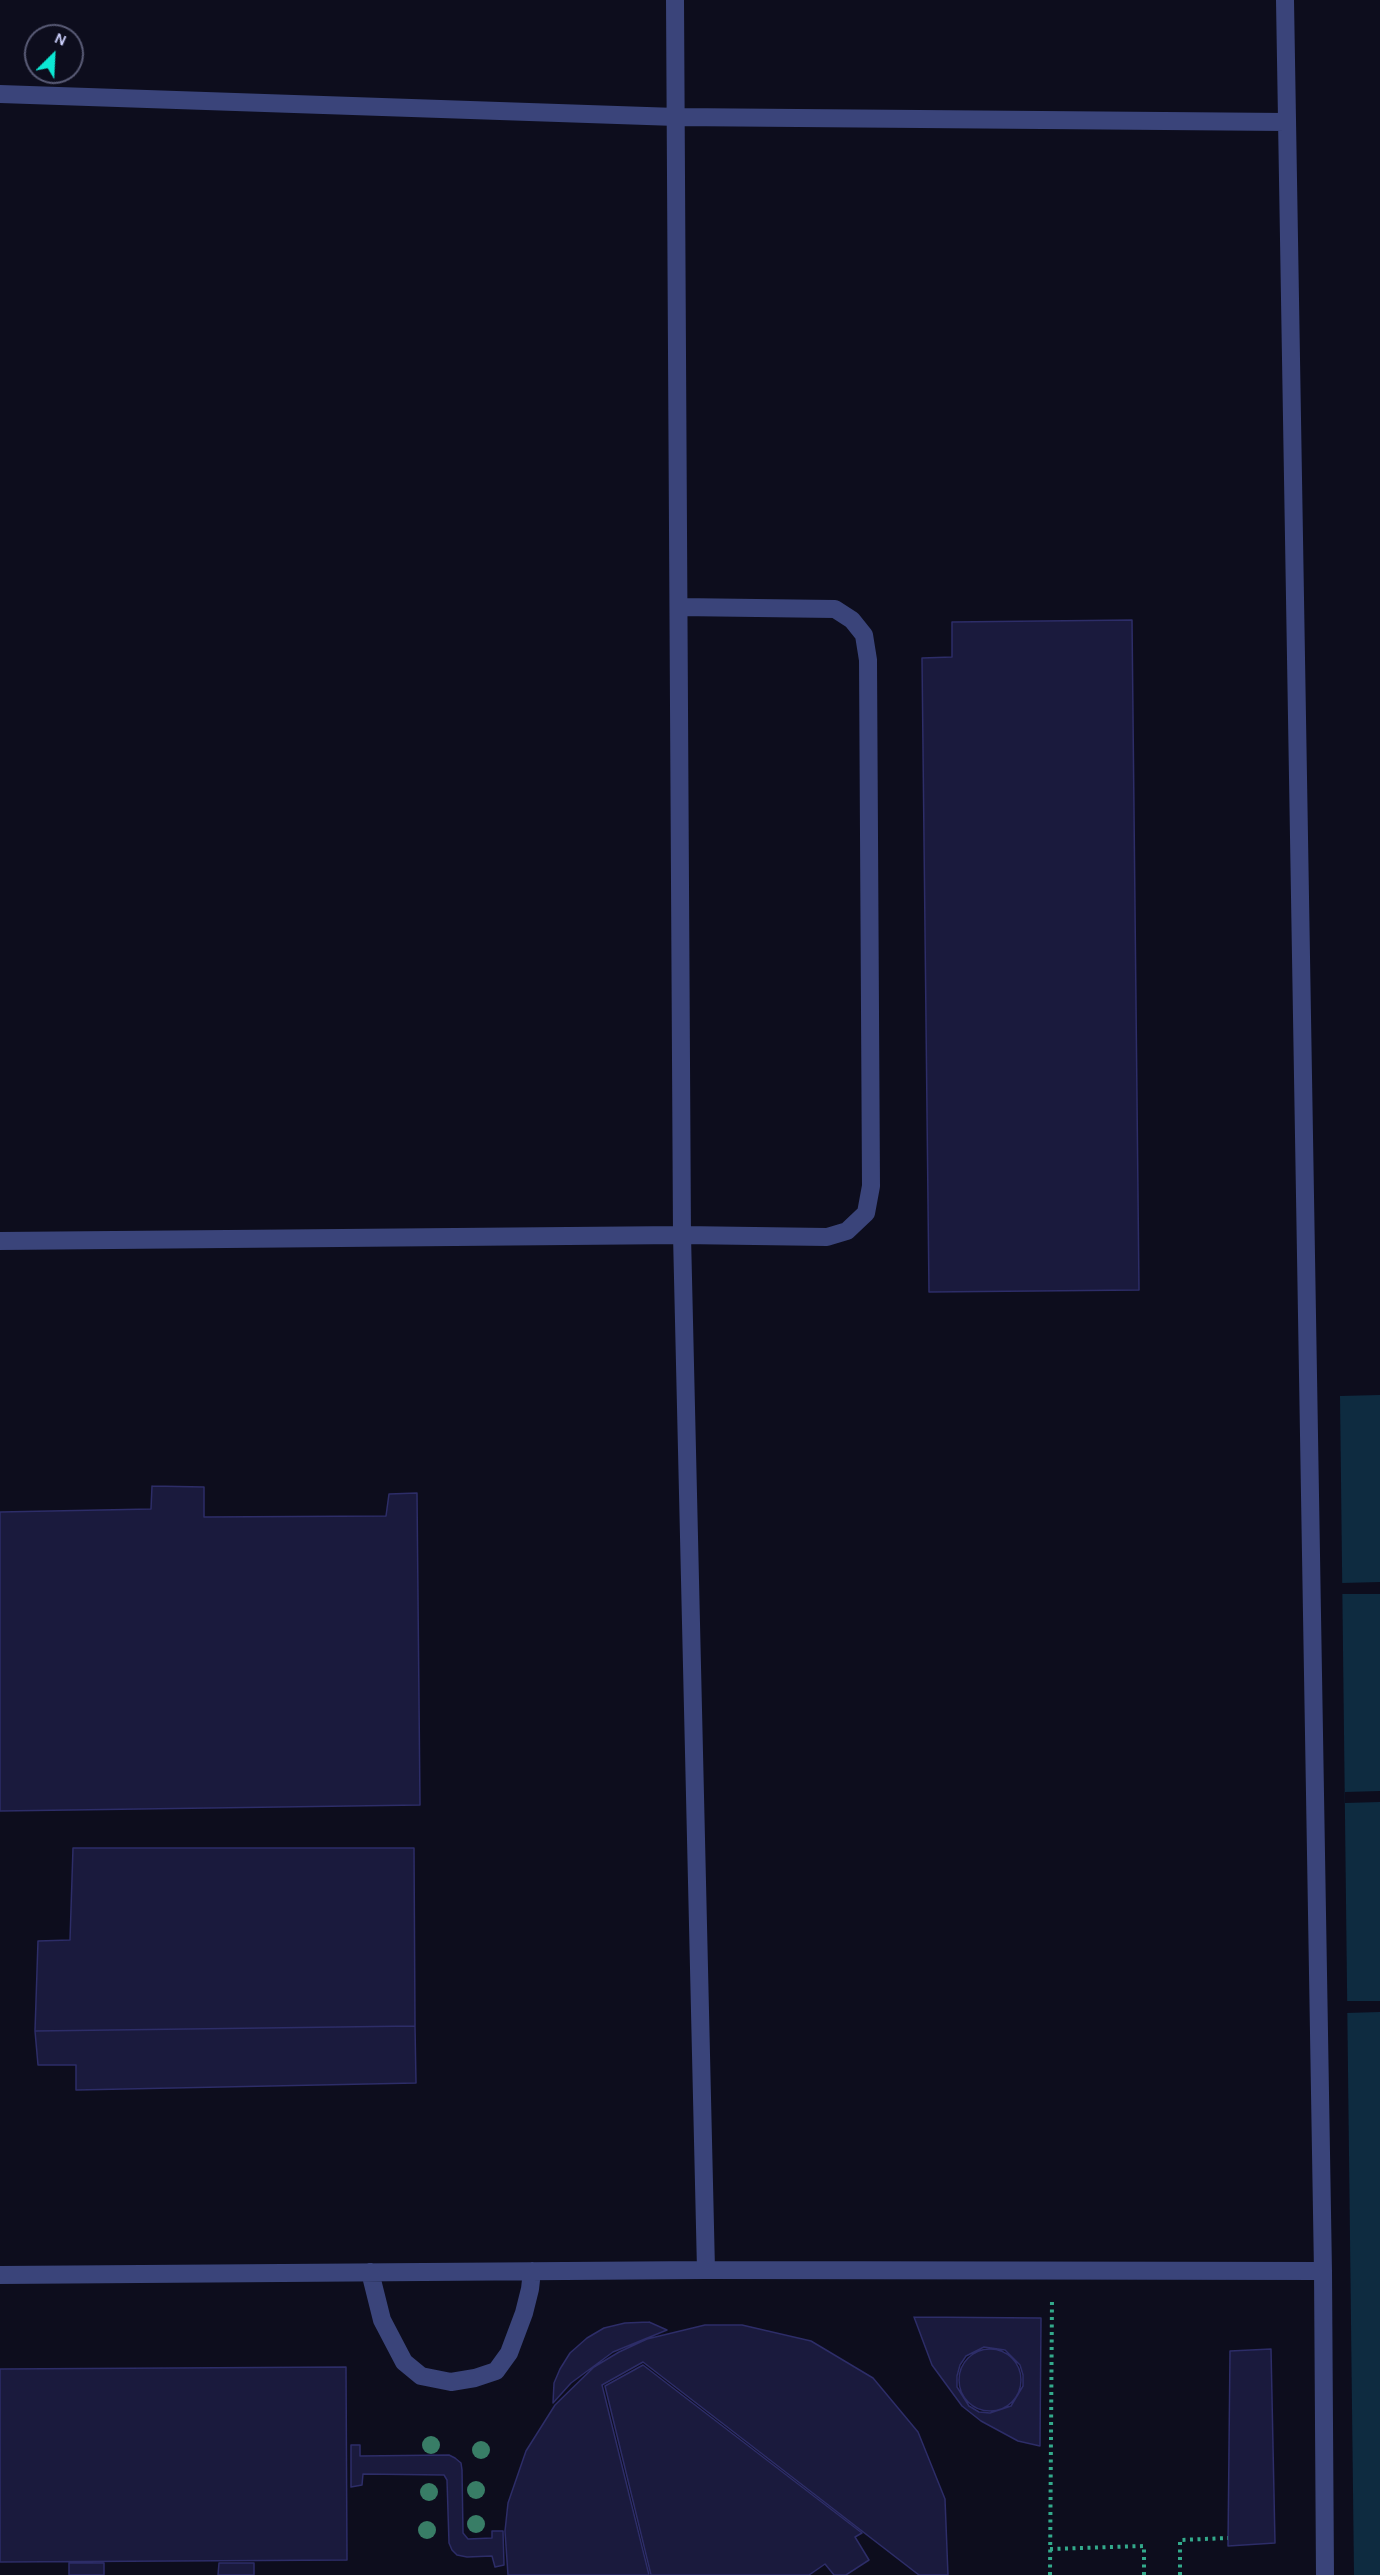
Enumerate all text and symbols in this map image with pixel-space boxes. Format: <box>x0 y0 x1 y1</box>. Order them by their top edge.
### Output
north arrow <box>24 24 84 84</box>
text: N <box>52 28 70 50</box>

